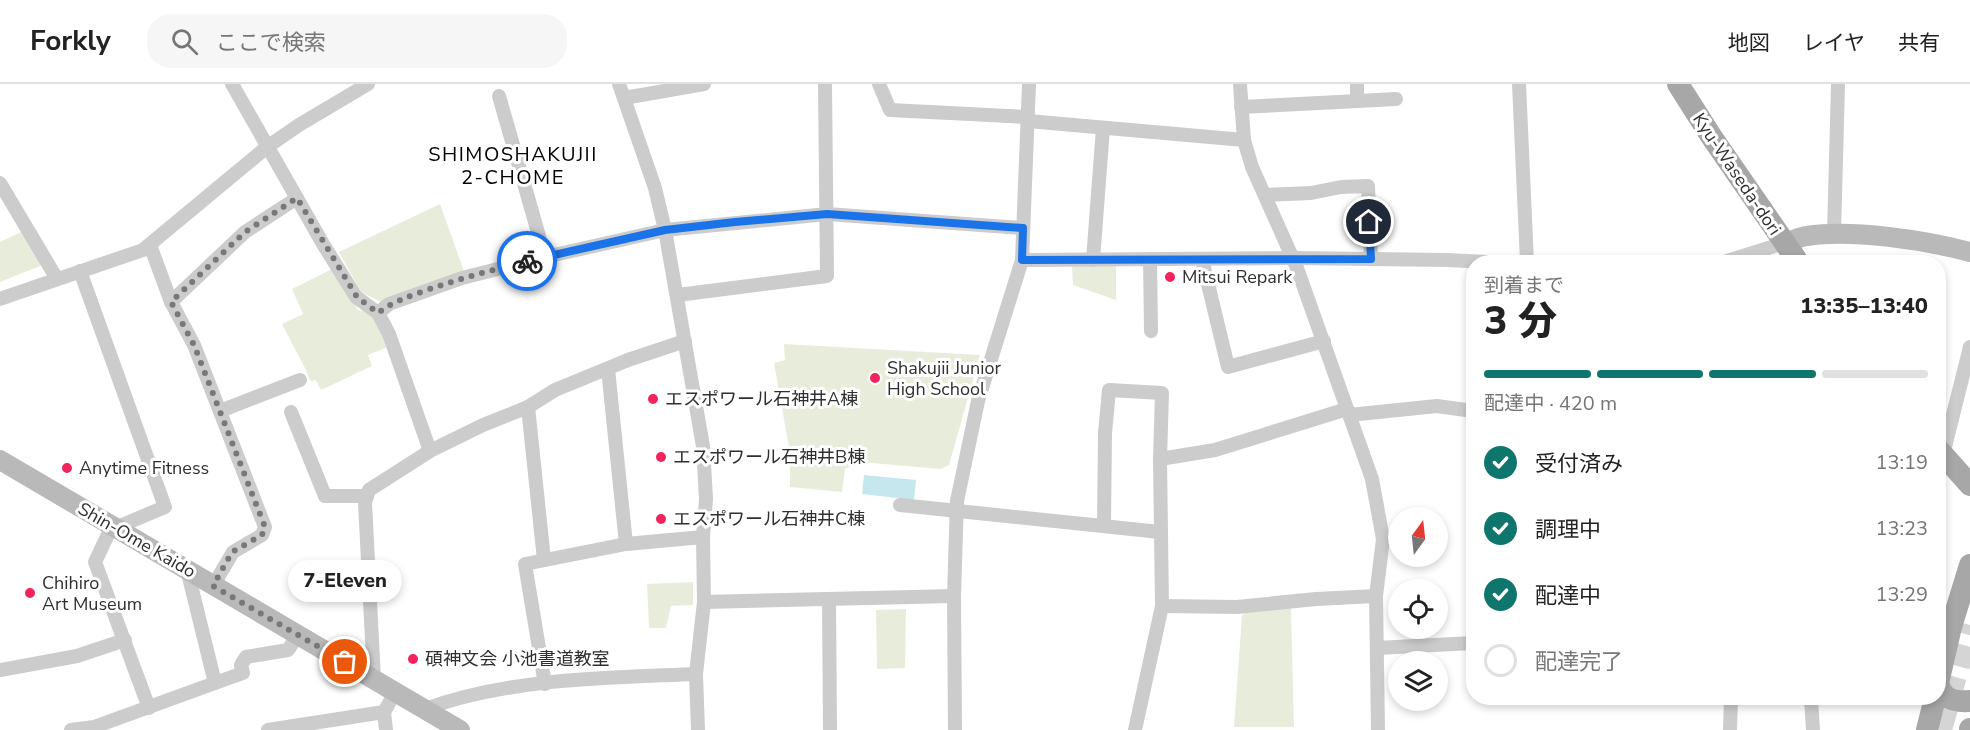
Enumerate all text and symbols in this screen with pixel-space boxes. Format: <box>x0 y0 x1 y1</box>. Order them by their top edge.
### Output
search box <box>147 14 567 68</box>
text: Forkly <box>30 22 111 60</box>
icon: search <box>168 25 201 58</box>
text: ここで検索 <box>216 28 326 58</box>
text: 地図 <box>1728 29 1770 57</box>
text: レイヤ <box>1803 29 1865 57</box>
text: 共有 <box>1898 29 1940 57</box>
street label: Kyu-Waseda-dori <box>1687 108 1787 240</box>
district label: SHIMOSHAKUJII 2-CHOME <box>428 141 598 191</box>
pin <box>1343 196 1394 247</box>
icon: home <box>1352 205 1385 238</box>
courier <box>497 231 557 291</box>
icon: bike <box>511 245 544 278</box>
place label: Mitsui Repark <box>1182 265 1293 289</box>
marker: Mitsui Repark <box>1163 270 1177 284</box>
text: 到着まで <box>1484 272 1564 299</box>
text: 13:35–13:40 <box>1800 291 1928 321</box>
text: 3 分 <box>1484 295 1557 348</box>
place label: Shakujii Junior High School <box>887 356 1001 401</box>
marker: Shakujii Junior High School <box>868 371 882 385</box>
place label: エスポワール石神井A棟 <box>665 387 858 411</box>
text: 配達中 · 420 m <box>1484 390 1617 417</box>
marker: エスポワール石神井A棟 <box>646 392 660 406</box>
place label: エスポワール石神井B棟 <box>673 445 865 469</box>
icon: check <box>1484 446 1517 479</box>
text: 受付済み <box>1535 449 1623 479</box>
text: 13:19 <box>1875 449 1928 476</box>
marker: エスポワール石神井B棟 <box>654 450 668 464</box>
place label: Anytime Fitness <box>79 456 209 480</box>
marker: Anytime Fitness <box>60 461 74 475</box>
street label: Shin-Ome Kaido <box>74 497 200 583</box>
place label: エスポワール石神井C棟 <box>673 507 865 531</box>
north arrow <box>1388 507 1448 567</box>
map controls <box>1388 507 1448 711</box>
marker: エスポワール石神井C棟 <box>654 512 668 526</box>
icon: check <box>1484 512 1517 545</box>
text: 調理中 <box>1535 515 1601 545</box>
text: 13:23 <box>1875 515 1928 542</box>
callout: 7-Eleven <box>288 560 402 602</box>
text: 7-Eleven <box>303 567 387 594</box>
place label: Chihiro Art Museum <box>42 571 142 616</box>
icon: check <box>1484 578 1517 611</box>
button: locate <box>1388 579 1448 639</box>
text: 配達中 <box>1535 581 1601 611</box>
text: 13:29 <box>1875 581 1928 608</box>
marker: Chihiro Art Museum <box>23 586 37 600</box>
pin <box>319 636 370 687</box>
icon: bag <box>328 645 361 678</box>
place label: 碩神文会 小池書道教室 <box>425 647 610 671</box>
text: 配達完了 <box>1535 647 1623 677</box>
button: layers <box>1388 651 1448 711</box>
marker: 碩神文会 小池書道教室 <box>406 652 420 666</box>

